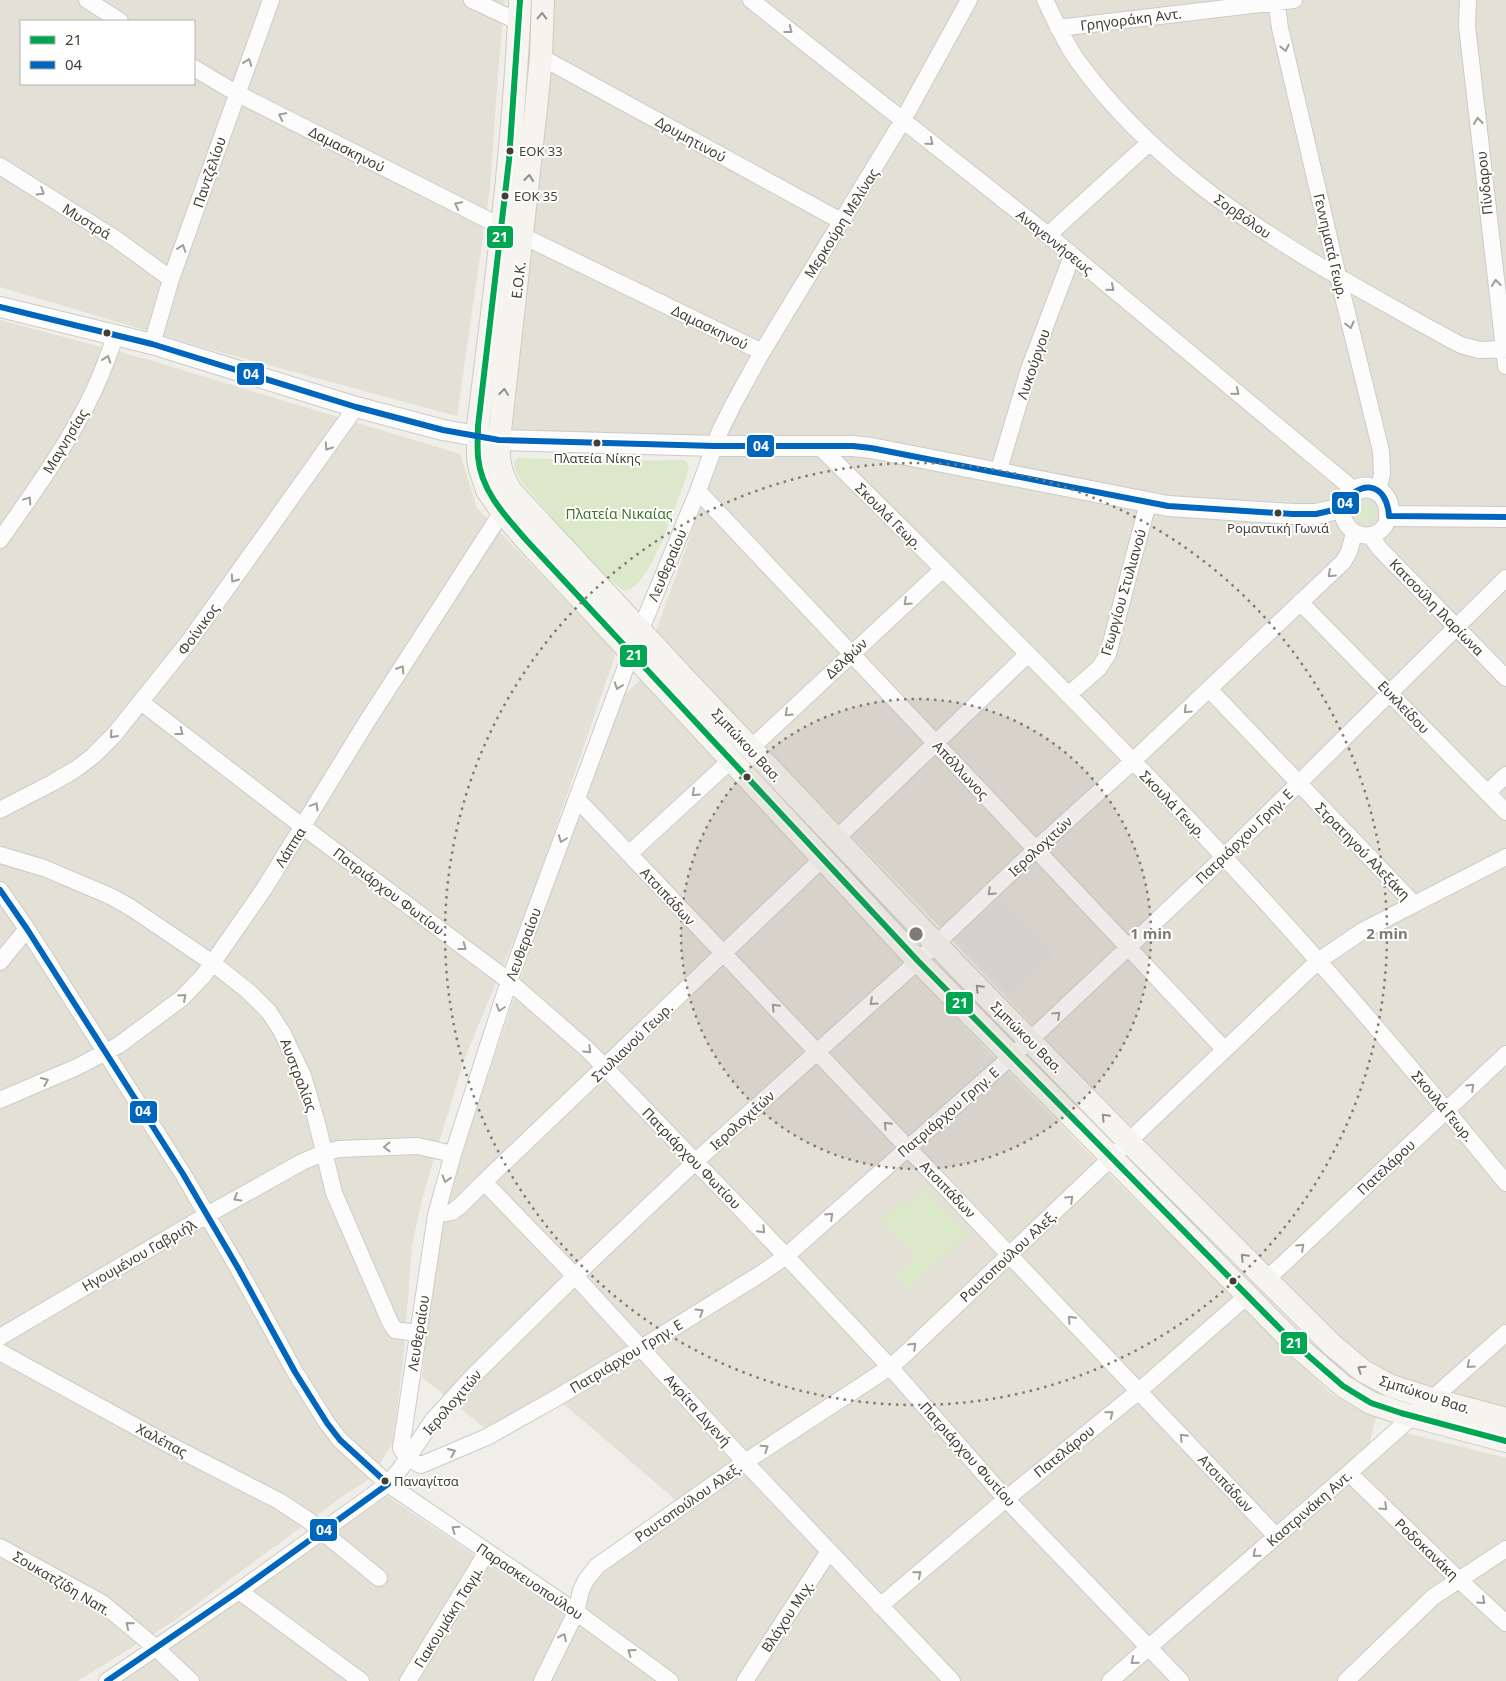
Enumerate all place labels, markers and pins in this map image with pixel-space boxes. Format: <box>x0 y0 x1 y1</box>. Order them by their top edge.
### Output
place label: ΕΟΚ 33 <box>519 142 563 160</box>
marker: ΕΟΚ 33 <box>505 146 515 156</box>
place label: ΕΟΚ 35 <box>514 187 558 205</box>
marker: ΕΟΚ 35 <box>500 191 510 201</box>
unlabelled marker <box>102 328 112 338</box>
marker: Πλατεία Νίκης <box>592 438 602 448</box>
place label: Πλατεία Νίκης <box>553 449 641 467</box>
marker: Ρομαντική Γωνιά <box>1273 508 1283 518</box>
place label: Ρομαντική Γωνιά <box>1227 519 1329 537</box>
unlabelled marker <box>742 772 752 782</box>
centre of rings <box>907 925 925 943</box>
unlabelled marker <box>1228 1276 1238 1286</box>
place label: Παναγίτσα <box>394 1472 459 1490</box>
marker: Παναγίτσα <box>380 1476 390 1486</box>

